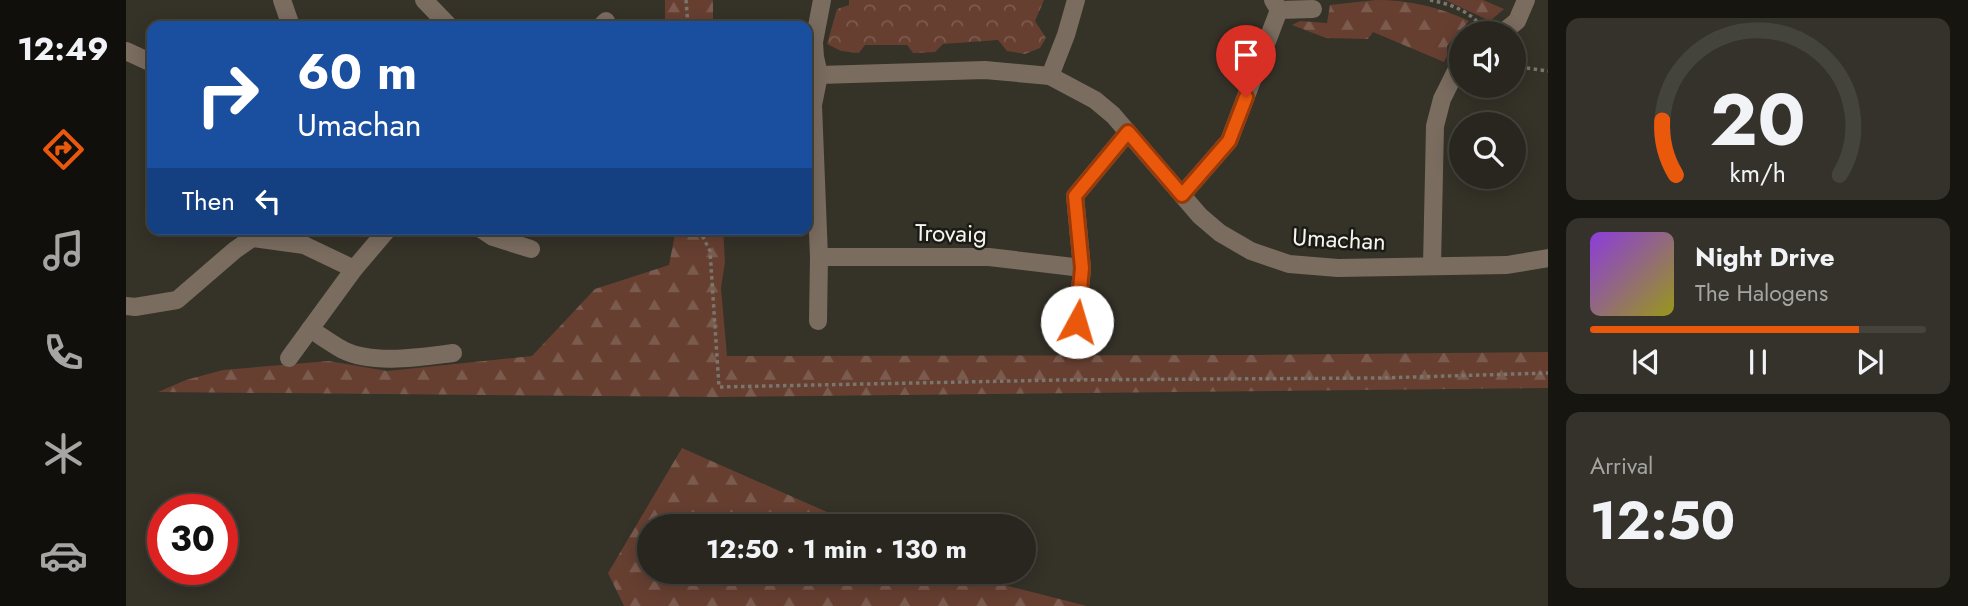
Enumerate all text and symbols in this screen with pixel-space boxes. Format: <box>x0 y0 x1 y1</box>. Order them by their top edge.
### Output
map controls <box>1449 21 1526 189</box>
button: sound <box>1449 21 1526 98</box>
pin <box>1216 25 1276 97</box>
text: 12:49 <box>17 26 109 72</box>
icon: arrive <box>1227 36 1265 74</box>
text: 60 m <box>297 37 417 107</box>
icon: right <box>182 49 273 140</box>
text: 20 <box>1710 67 1806 172</box>
text: Umachan <box>297 102 422 148</box>
button: search <box>1449 112 1526 189</box>
icon: directions <box>39 125 88 174</box>
text: km/h <box>1730 155 1786 191</box>
text: Then <box>182 182 235 220</box>
icon: left <box>249 182 287 220</box>
street label: Trovaig <box>915 215 987 251</box>
street label: Umachan <box>1291 219 1387 259</box>
icon: music <box>39 226 88 275</box>
text: Night Drive <box>1695 238 1835 276</box>
text: The Halogens <box>1695 276 1828 310</box>
position arrow <box>1040 285 1114 359</box>
icon: phone <box>39 328 88 377</box>
icon: previous <box>1627 343 1665 381</box>
icon: pause <box>1739 343 1777 381</box>
icon: next <box>1851 343 1889 381</box>
icon: climate <box>39 429 88 478</box>
text: Arrival <box>1590 449 1653 483</box>
text: 12:50 <box>1590 483 1735 559</box>
speed limit sign: 30 <box>147 494 238 585</box>
text: 12:50 · 1 min · 130 m <box>706 530 967 568</box>
icon: car <box>39 531 88 580</box>

